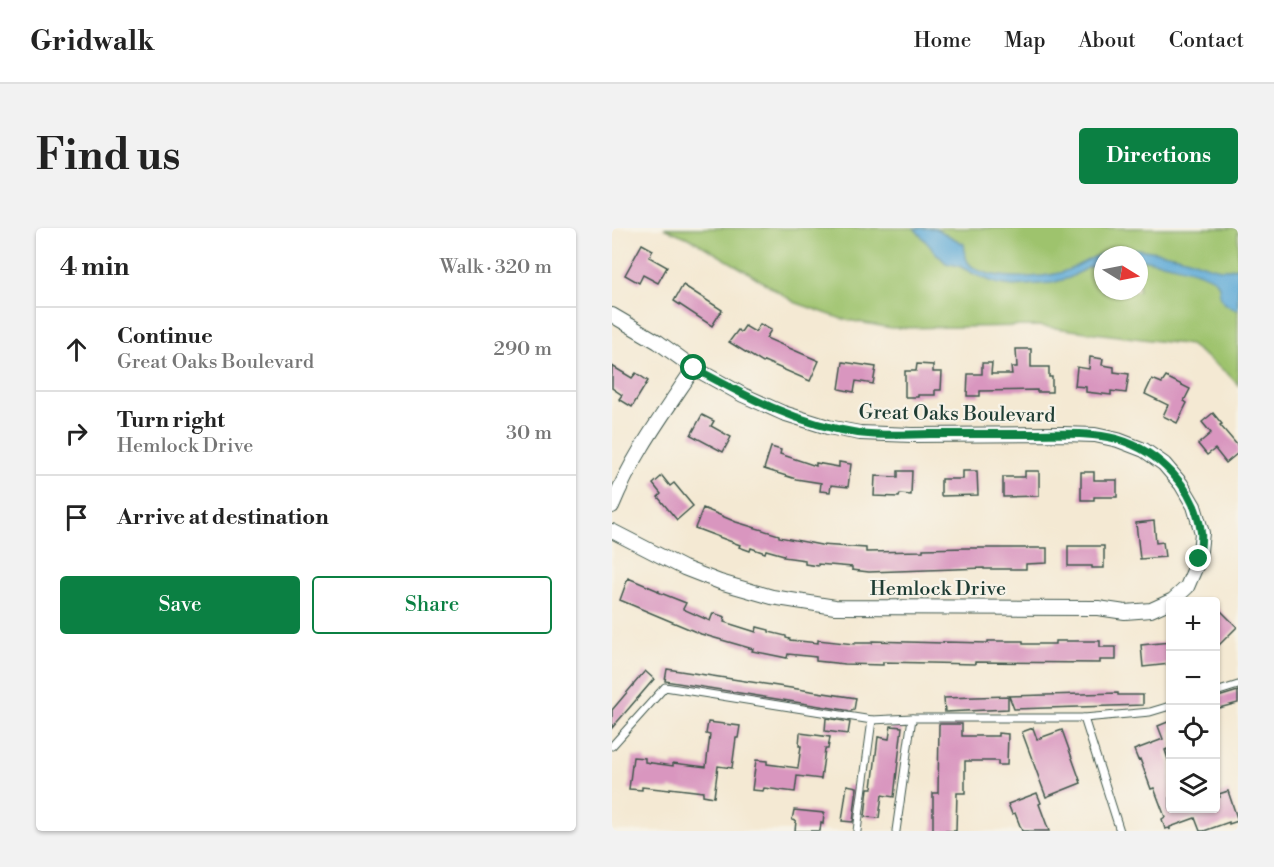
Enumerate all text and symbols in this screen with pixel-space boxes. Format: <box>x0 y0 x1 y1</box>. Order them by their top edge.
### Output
text: Gridwalk <box>30 24 154 59</box>
text: Home <box>914 28 971 54</box>
text: Map <box>1004 28 1046 54</box>
text: About <box>1079 28 1136 54</box>
text: Contact <box>1169 28 1244 54</box>
button: Directions <box>1079 128 1238 184</box>
text: Find us <box>36 130 180 183</box>
north arrow <box>1094 246 1148 300</box>
text: 4 min <box>60 251 130 283</box>
text: Walk · 320 m <box>440 255 552 280</box>
text: Continue <box>117 323 213 350</box>
icon: ahead <box>60 333 93 366</box>
text: 290 m <box>494 337 552 362</box>
text: Great Oaks Boulevard <box>117 350 314 375</box>
route start <box>680 354 706 380</box>
street label: Great Oaks Boulevard <box>858 400 1056 429</box>
text: Turn right <box>117 407 225 434</box>
icon: right <box>60 417 93 450</box>
text: 30 m <box>506 421 552 446</box>
text: Hemlock Drive <box>117 434 253 459</box>
icon: arrive <box>60 501 93 534</box>
text: Arrive at destination <box>117 504 329 531</box>
route end <box>1185 545 1211 571</box>
button: Save <box>60 576 300 634</box>
button: Share <box>312 576 552 634</box>
street label: Hemlock Drive <box>870 577 1006 602</box>
map controls <box>1166 597 1220 813</box>
button: + <box>1166 597 1220 651</box>
button: − <box>1166 651 1220 705</box>
button: locate <box>1166 705 1220 759</box>
button: layers <box>1166 759 1220 813</box>

